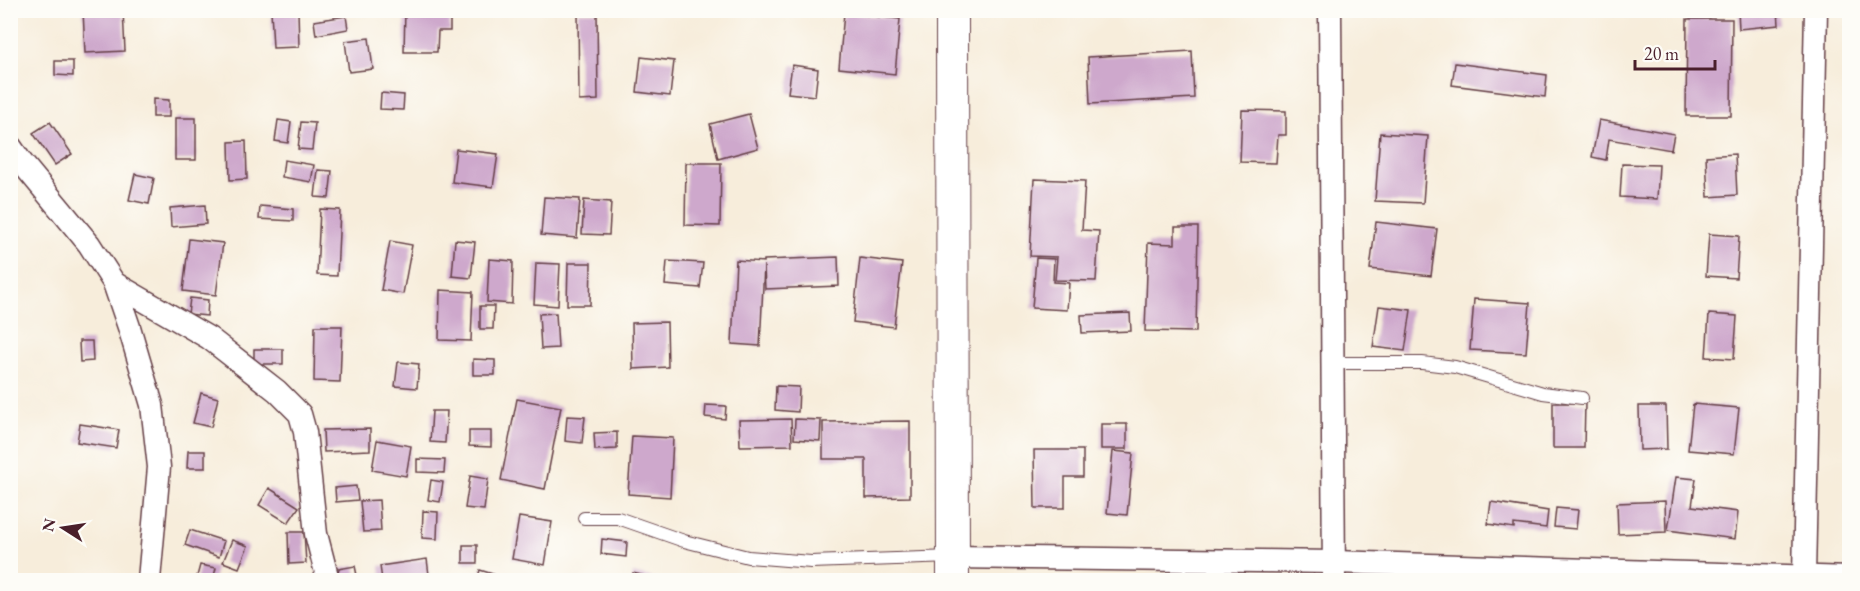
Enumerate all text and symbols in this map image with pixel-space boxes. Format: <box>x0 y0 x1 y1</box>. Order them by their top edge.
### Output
scale bar <box>1635 33 1714 71</box>
text: 20 m <box>1644 42 1679 65</box>
north arrow <box>33 498 93 558</box>
text: N <box>37 516 60 534</box>

